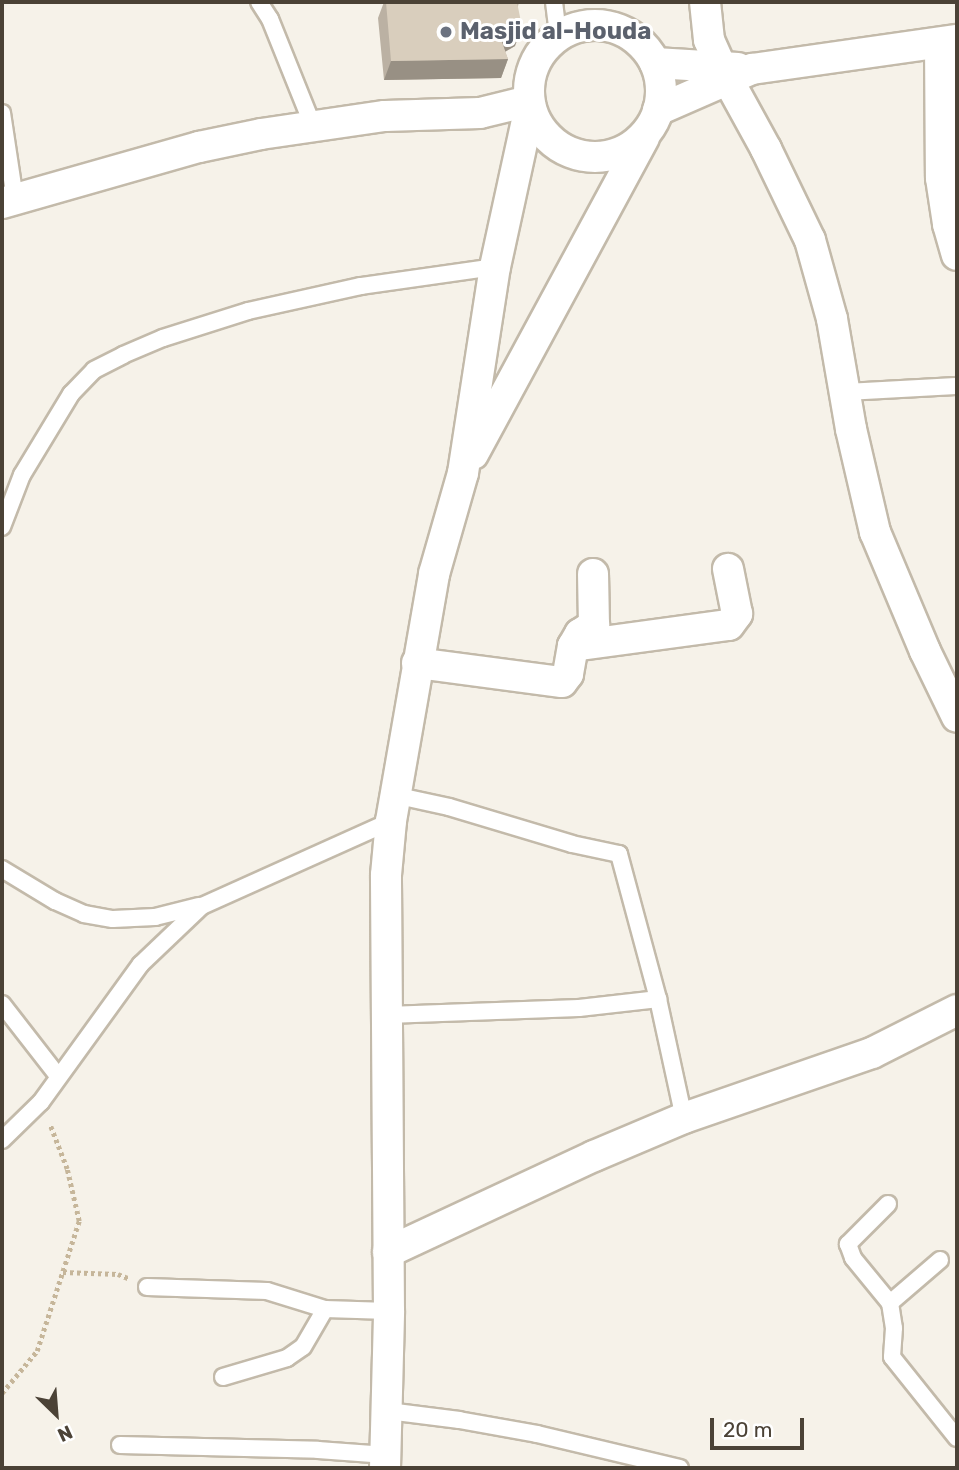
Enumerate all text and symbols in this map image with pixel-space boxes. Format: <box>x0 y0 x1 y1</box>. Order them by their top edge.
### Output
place label: Masjid al-Houda <box>460 18 651 46</box>
marker: Masjid al-Houda <box>438 24 454 40</box>
north arrow <box>21 1379 91 1449</box>
scale bar <box>714 1404 808 1448</box>
text: 20 m <box>723 1417 772 1442</box>
text: N <box>54 1420 76 1447</box>

